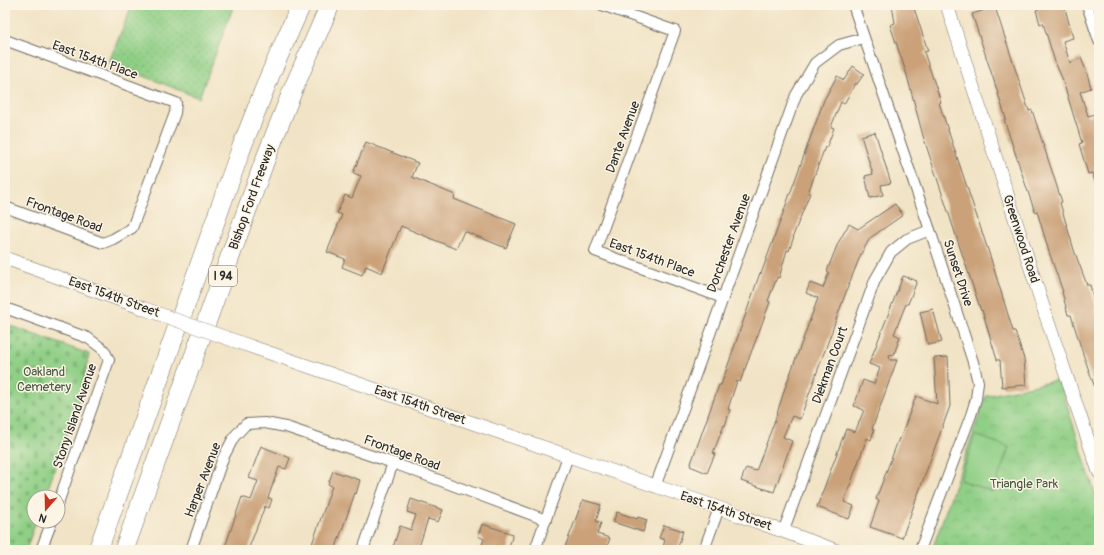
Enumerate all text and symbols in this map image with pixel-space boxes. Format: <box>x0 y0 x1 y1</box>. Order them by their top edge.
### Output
street label: East 154th Place <box>50 37 140 83</box>
street label: Dante Avenue <box>603 98 644 175</box>
street label: Bishop Ford Freeway <box>226 142 279 252</box>
street label: Dorchester Avenue <box>704 191 754 294</box>
street label: Greenwood Road <box>999 193 1043 285</box>
street label: Frontage Road <box>24 194 104 236</box>
street label: East 154th Place <box>607 235 697 281</box>
street label: Sunset Drive <box>940 238 976 309</box>
road number: I 94 <box>209 266 237 286</box>
street label: East 154th Street <box>66 273 162 321</box>
street label: Diekman Court <box>809 323 852 406</box>
street label: Stony Island Avenue <box>50 361 101 471</box>
park label: Oakland Cemetery <box>17 364 71 395</box>
street label: East 154th Street <box>372 382 469 428</box>
street label: Frontage Road <box>362 432 442 474</box>
street label: Harper Avenue <box>181 440 225 520</box>
park label: Triangle Park <box>990 476 1059 492</box>
street label: East 154th Street <box>678 488 775 534</box>
north arrow <box>26 489 66 529</box>
text: N <box>37 510 48 525</box>

